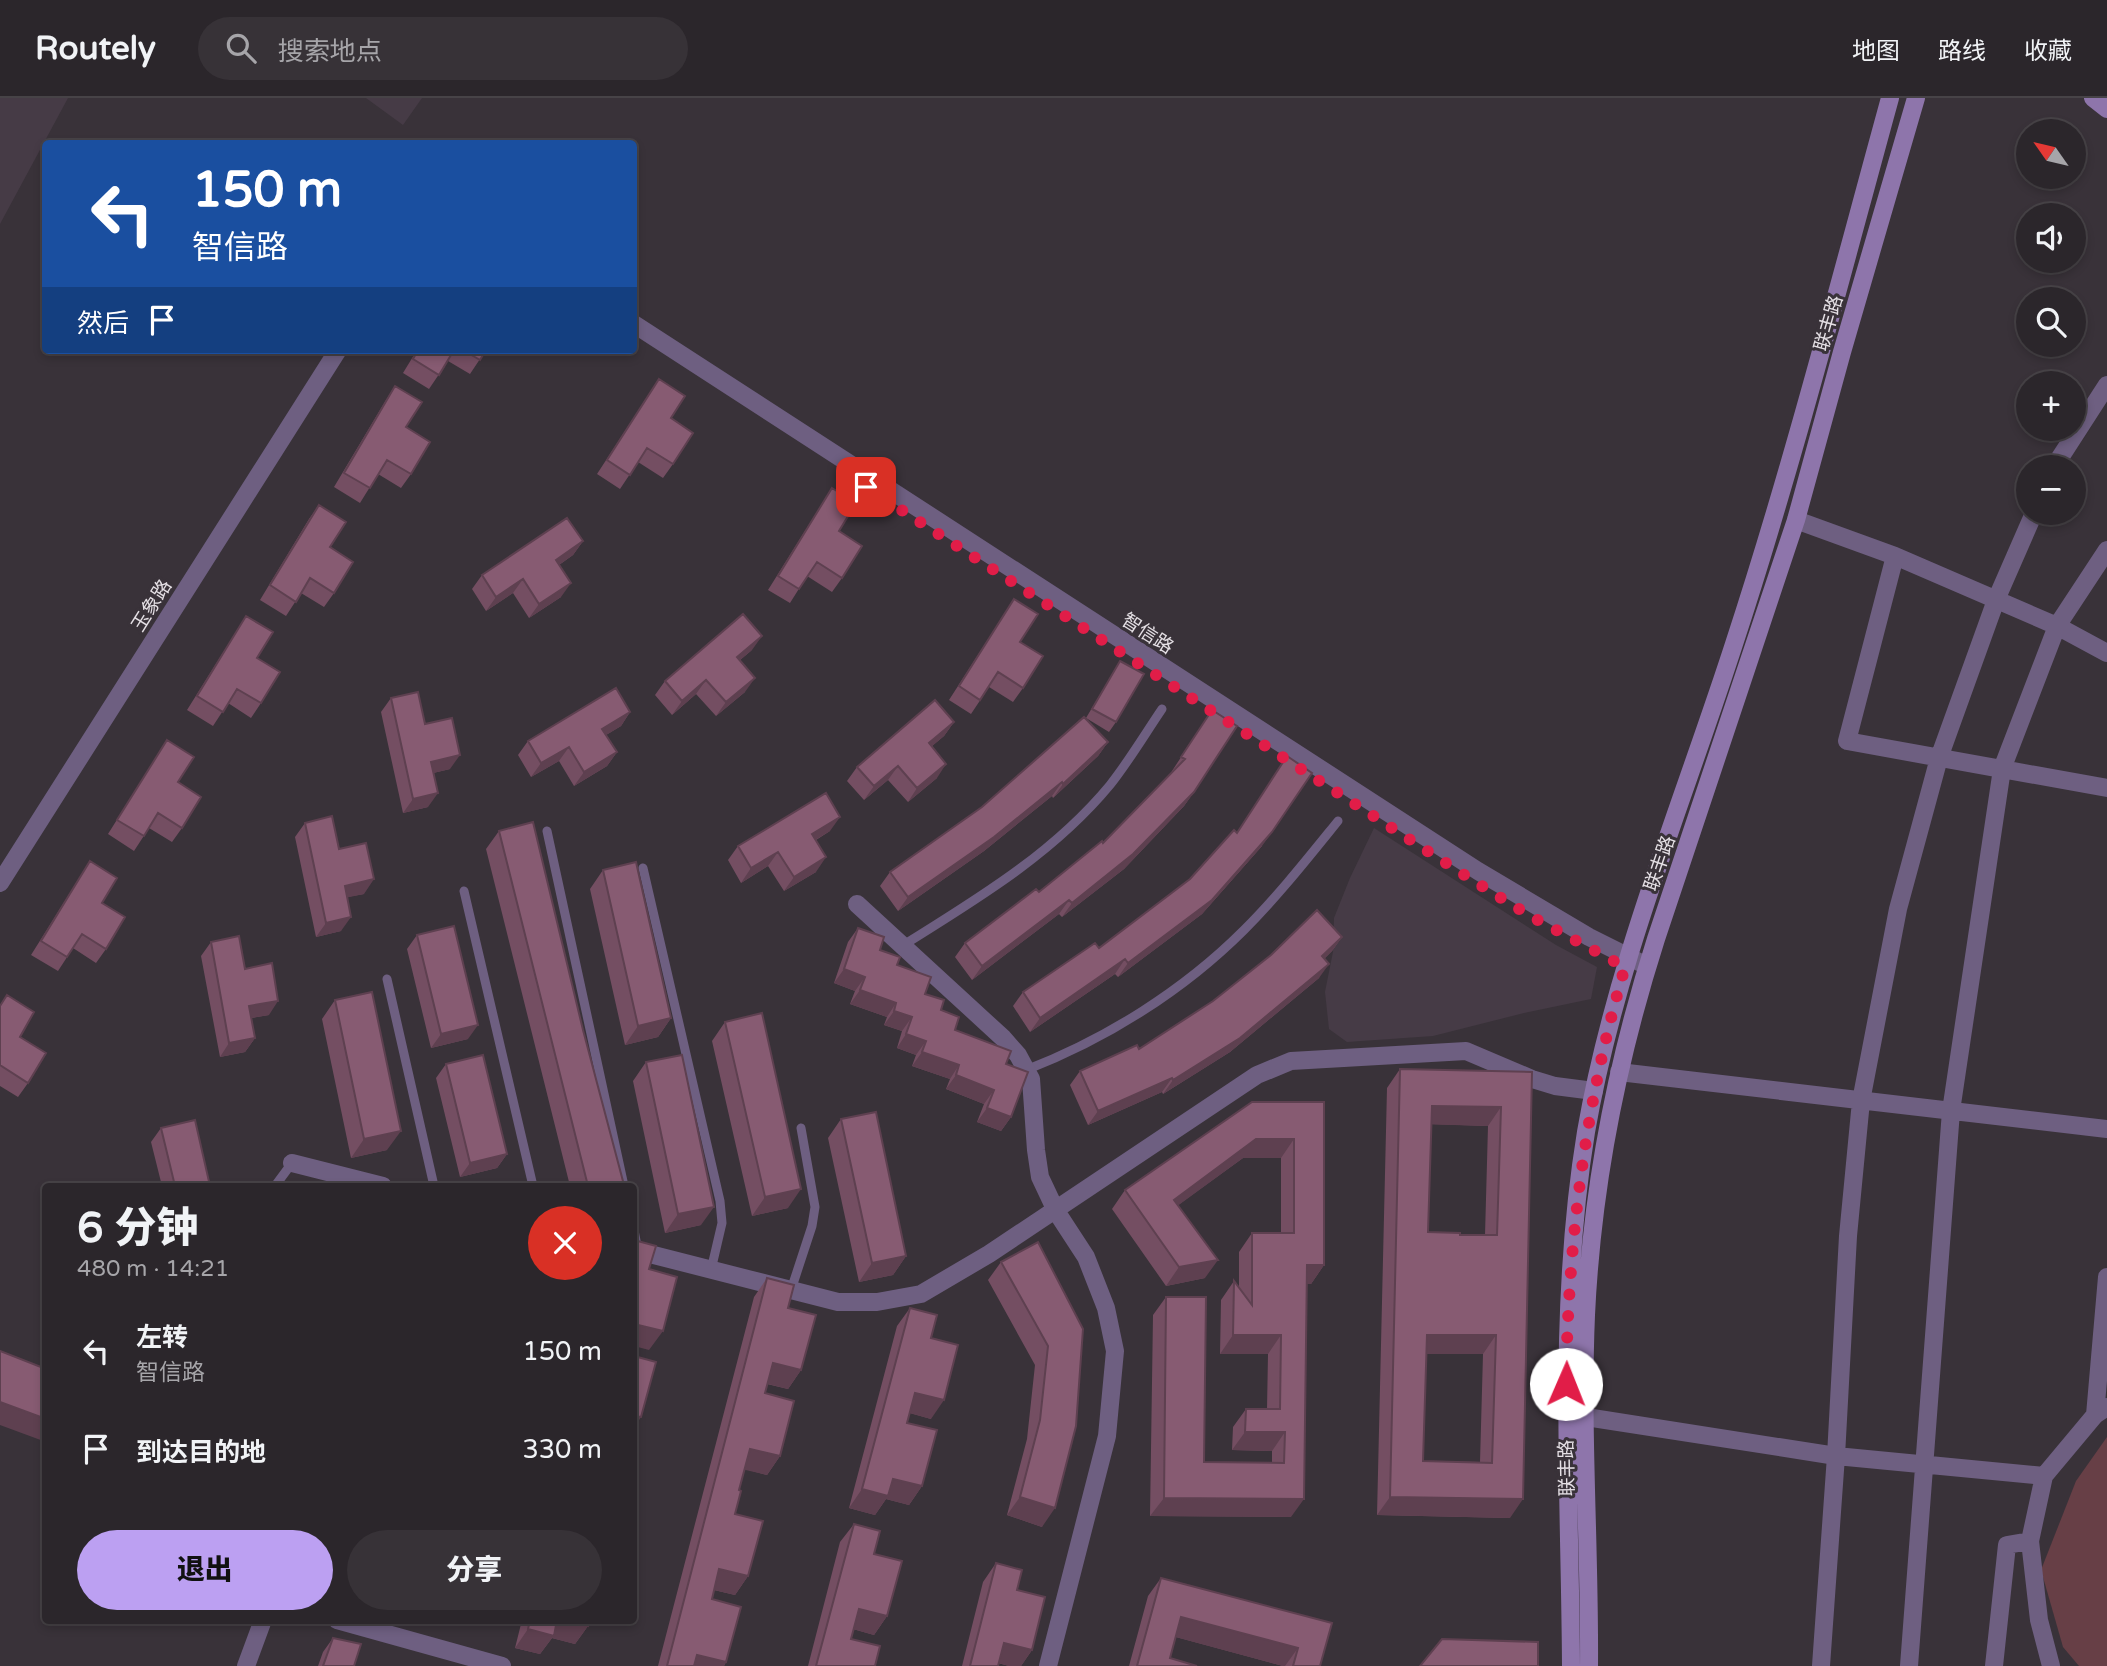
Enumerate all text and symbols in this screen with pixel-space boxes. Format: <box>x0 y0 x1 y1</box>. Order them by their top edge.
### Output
search box <box>198 17 688 80</box>
text: Routely <box>35 29 156 68</box>
icon: search <box>222 29 260 67</box>
text: 搜索地点 <box>278 36 382 67</box>
text: 地图 <box>1852 37 1900 66</box>
text: 路线 <box>1938 37 1986 66</box>
text: 收藏 <box>2024 37 2072 66</box>
north arrow <box>2016 119 2086 189</box>
map controls <box>2016 119 2086 525</box>
text: 150 m <box>192 161 342 220</box>
icon: left <box>77 168 168 259</box>
button: sound <box>2016 203 2086 273</box>
text: 智信路 <box>192 229 288 267</box>
button: search <box>2016 287 2086 357</box>
street label: 联丰路 <box>1811 293 1847 354</box>
icon: arrive <box>143 301 181 339</box>
text: 然后 <box>77 308 129 339</box>
button: + <box>2016 371 2086 441</box>
button: − <box>2016 455 2086 525</box>
pin <box>836 457 896 517</box>
icon: arrive <box>847 468 885 506</box>
street label: 玉象路 <box>127 576 176 636</box>
street label: 智信路 <box>1118 609 1177 659</box>
street label: 联丰路 <box>1640 833 1680 894</box>
text: 6 分钟 <box>77 1203 198 1254</box>
button: close <box>528 1206 602 1280</box>
text: 480 m · 14:21 <box>77 1255 229 1283</box>
text: 左转 <box>136 1322 188 1353</box>
icon: left <box>77 1332 115 1370</box>
text: 150 m <box>522 1336 602 1367</box>
position arrow <box>1529 1347 1603 1421</box>
text: 智信路 <box>136 1359 205 1387</box>
icon: arrive <box>77 1430 115 1468</box>
text: 330 m <box>522 1434 602 1465</box>
text: 到达目的地 <box>136 1437 266 1468</box>
street label: 联丰路 <box>1556 1439 1578 1497</box>
button: 退出 <box>77 1530 333 1610</box>
button: 分享 <box>347 1530 602 1610</box>

